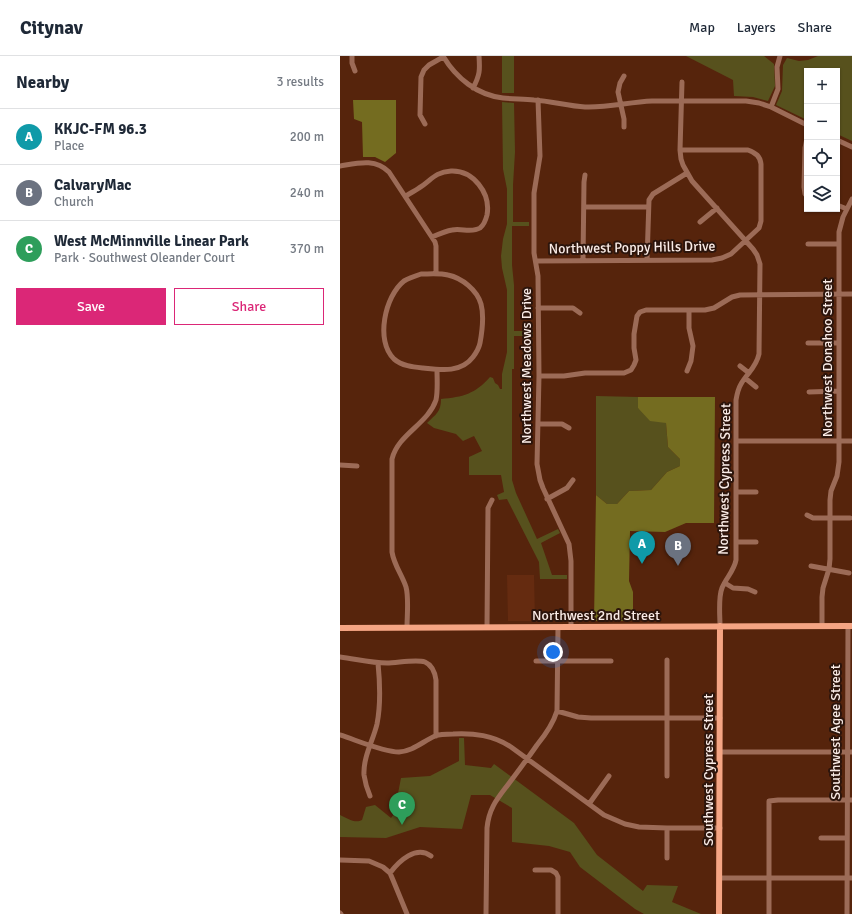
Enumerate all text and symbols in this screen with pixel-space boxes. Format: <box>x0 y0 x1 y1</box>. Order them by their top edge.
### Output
text: Citynav <box>20 16 83 40</box>
text: Map <box>689 19 715 36</box>
text: Layers <box>737 19 776 36</box>
text: Share <box>798 19 832 36</box>
map controls <box>804 68 840 212</box>
button: + <box>804 68 840 104</box>
text: Nearby <box>16 72 69 93</box>
text: 3 results <box>276 74 324 90</box>
button: − <box>804 104 840 140</box>
text: KKJC-FM 96.3 <box>54 120 147 138</box>
text: A <box>25 129 33 145</box>
text: 200 m <box>290 129 324 145</box>
text: Place <box>54 138 84 154</box>
button: locate <box>804 140 840 176</box>
text: CalvaryMac <box>54 176 131 194</box>
button: layers <box>804 176 840 212</box>
text: B <box>25 185 33 201</box>
text: 240 m <box>290 185 324 201</box>
text: Church <box>54 194 94 210</box>
text: West McMinnville Linear Park <box>54 232 249 250</box>
street label: Northwest Poppy Hills Drive <box>549 238 716 257</box>
text: C <box>25 241 33 257</box>
text: 370 m <box>290 241 324 257</box>
text: Park · Southwest Oleander Court <box>54 250 235 266</box>
street label: Northwest Donahoo Street <box>819 279 836 437</box>
button: Save <box>16 288 166 325</box>
button: Share <box>174 288 324 325</box>
street label: Northwest Meadows Drive <box>518 288 535 444</box>
street label: Northwest Cypress Street <box>715 403 734 555</box>
pin: A <box>629 531 655 564</box>
pin: B <box>665 533 691 566</box>
street label: Northwest 2nd Street <box>532 607 660 624</box>
your location <box>543 642 563 662</box>
street label: Southwest Agee Street <box>827 664 844 800</box>
street label: Southwest Cypress Street <box>700 694 717 846</box>
pin: C <box>389 792 415 825</box>

